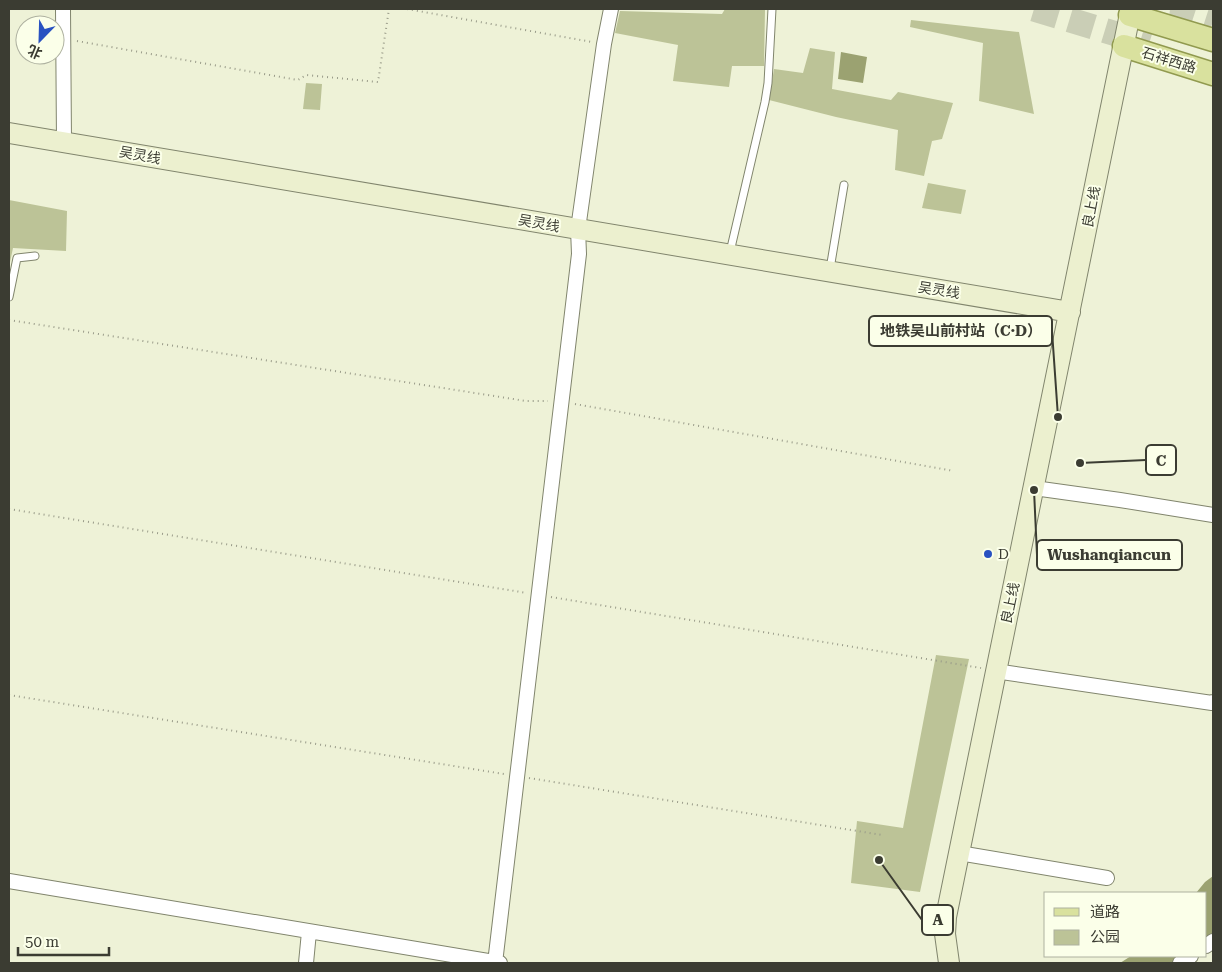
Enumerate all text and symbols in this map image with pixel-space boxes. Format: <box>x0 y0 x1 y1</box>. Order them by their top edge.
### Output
north arrow <box>15 15 65 65</box>
text: 北 <box>25 42 44 62</box>
street label: 石祥西路 <box>1140 44 1198 76</box>
street label: 吴灵线 <box>118 143 162 167</box>
street label: 良上线 <box>1079 185 1103 229</box>
street label: 吴灵线 <box>517 211 561 235</box>
street label: 吴灵线 <box>917 279 961 301</box>
callout: 地铁吴山前村站（C·D） <box>869 316 1052 346</box>
text: 地铁吴山前村站（C·D） <box>880 322 1042 340</box>
callout: C <box>1146 445 1176 475</box>
text: C <box>1156 452 1167 470</box>
callout: Wushanqiancun <box>1037 540 1182 570</box>
place label: D <box>998 546 1009 562</box>
text: Wushanqiancun <box>1047 546 1171 564</box>
marker: D <box>982 548 994 560</box>
street label: 良上线 <box>998 581 1022 625</box>
legend <box>1044 892 1207 957</box>
text: 道路 <box>1090 903 1120 921</box>
callout: A <box>922 905 953 935</box>
text: A <box>933 911 944 929</box>
scale bar <box>18 924 109 956</box>
text: 公园 <box>1090 928 1120 946</box>
text: 50 m <box>25 933 60 951</box>

